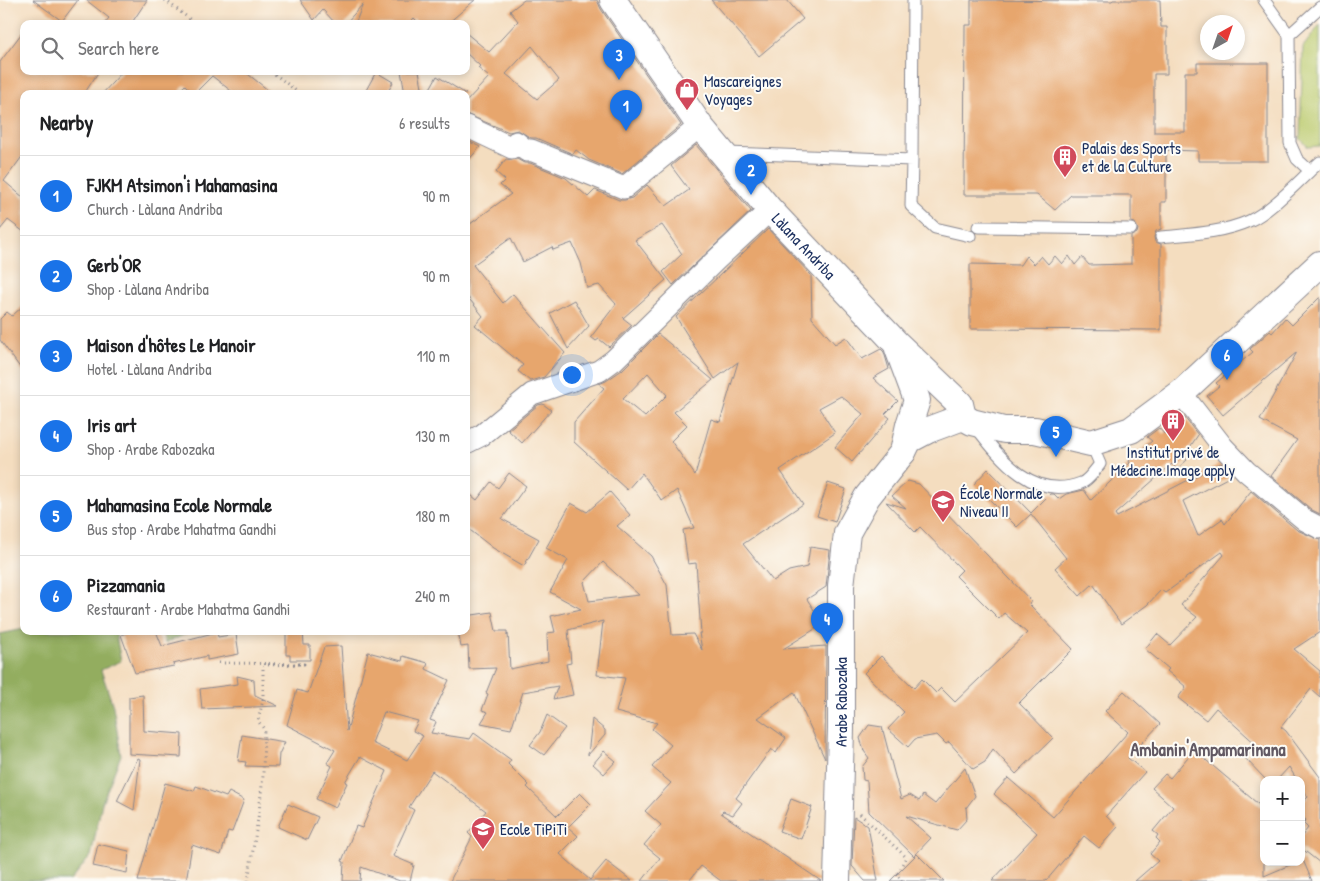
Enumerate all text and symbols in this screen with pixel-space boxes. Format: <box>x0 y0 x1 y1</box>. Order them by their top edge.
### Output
north arrow <box>1200 15 1245 60</box>
search box <box>20 20 470 75</box>
icon: search <box>38 34 66 62</box>
text: Search here <box>78 35 159 61</box>
pin: 3 <box>603 39 635 80</box>
place label: Mascareignes Voyages <box>704 70 781 110</box>
shop icon: Mascareignes Voyages <box>674 77 700 111</box>
pin: 1 <box>610 90 642 131</box>
text: Nearby <box>40 108 93 137</box>
text: 6 results <box>399 112 450 134</box>
place label: Palais des Sports et de la Culture <box>1082 137 1181 177</box>
building icon: Palais des Sports et de la Culture <box>1052 144 1078 178</box>
pin: 2 <box>735 154 767 195</box>
text: FJKM Atsimon'i Mahamasina <box>87 172 277 198</box>
text: 1 <box>53 185 59 207</box>
text: 90 m <box>422 185 450 207</box>
text: Church · Làlana Andriba <box>87 198 222 220</box>
street label: Làlana Andriba <box>767 208 841 284</box>
text: Gerb'OR <box>87 252 141 278</box>
text: 2 <box>52 265 60 287</box>
text: 90 m <box>422 265 450 287</box>
text: Shop · Làlana Andriba <box>87 278 209 300</box>
text: Maison d'hôtes Le Manoir <box>87 332 255 358</box>
pin: 6 <box>1211 339 1243 380</box>
text: 3 <box>52 345 60 367</box>
text: 110 m <box>417 345 450 367</box>
text: Hotel · Làlana Andriba <box>87 358 211 380</box>
your location <box>559 362 585 388</box>
building icon: Institut privé de Médecine.Image apply <box>1160 408 1186 442</box>
text: Iris art <box>87 412 136 438</box>
pin: 5 <box>1040 416 1072 457</box>
text: 4 <box>53 425 59 447</box>
text: 130 m <box>415 425 450 447</box>
text: Shop · Arabe Rabozaka <box>87 438 214 460</box>
place label: Institut privé de Médecine.Image apply <box>1111 441 1235 481</box>
place label: École Normale Niveau II <box>960 482 1044 522</box>
school or university icon: École Normale Niveau II <box>930 489 956 523</box>
text: Mahamasina Ecole Normale <box>87 492 272 518</box>
text: 5 <box>53 505 59 527</box>
text: 180 m <box>416 505 450 527</box>
text: Bus stop · Arabe Mahatma Gandhi <box>87 518 277 540</box>
text: Pizzamania <box>87 572 165 598</box>
text: 6 <box>53 585 59 607</box>
text: 240 m <box>415 585 450 607</box>
text: Restaurant · Arabe Mahatma Gandhi <box>87 598 290 620</box>
pin: 4 <box>811 603 843 644</box>
street label: Arabe Rabozaka <box>830 657 852 747</box>
district label: Ambanin'Ampamarinana <box>1130 737 1287 763</box>
map controls <box>1260 776 1305 866</box>
button: + <box>1260 776 1305 821</box>
school or university icon: Ecole TiPiTi <box>470 816 496 850</box>
place label: Ecole TiPiTi <box>500 818 567 840</box>
button: − <box>1260 821 1305 866</box>

